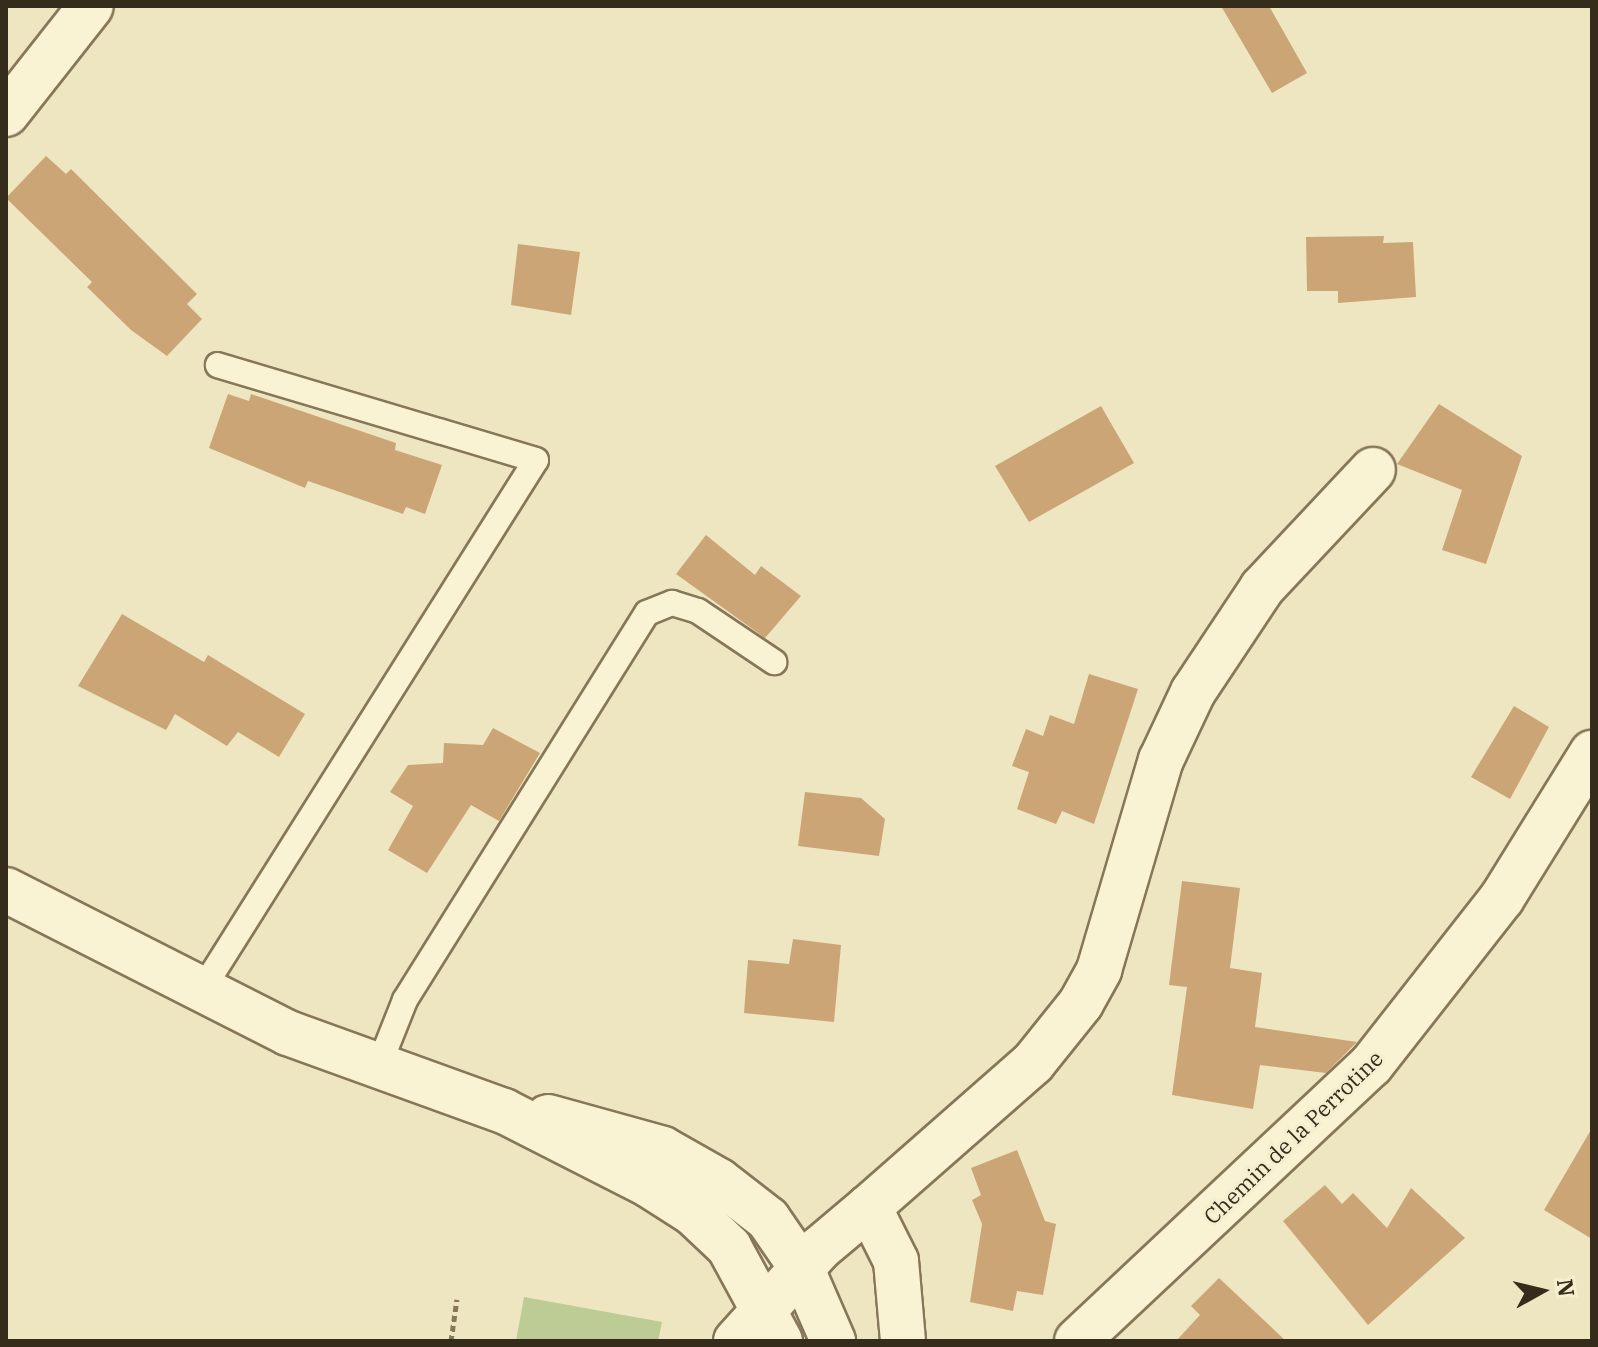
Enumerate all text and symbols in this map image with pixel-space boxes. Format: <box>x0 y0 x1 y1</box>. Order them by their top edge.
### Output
street label: Chemin de la Perrotine <box>1198 1045 1388 1229</box>
north arrow <box>1502 1251 1582 1331</box>
text: N <box>1551 1277 1582 1298</box>

